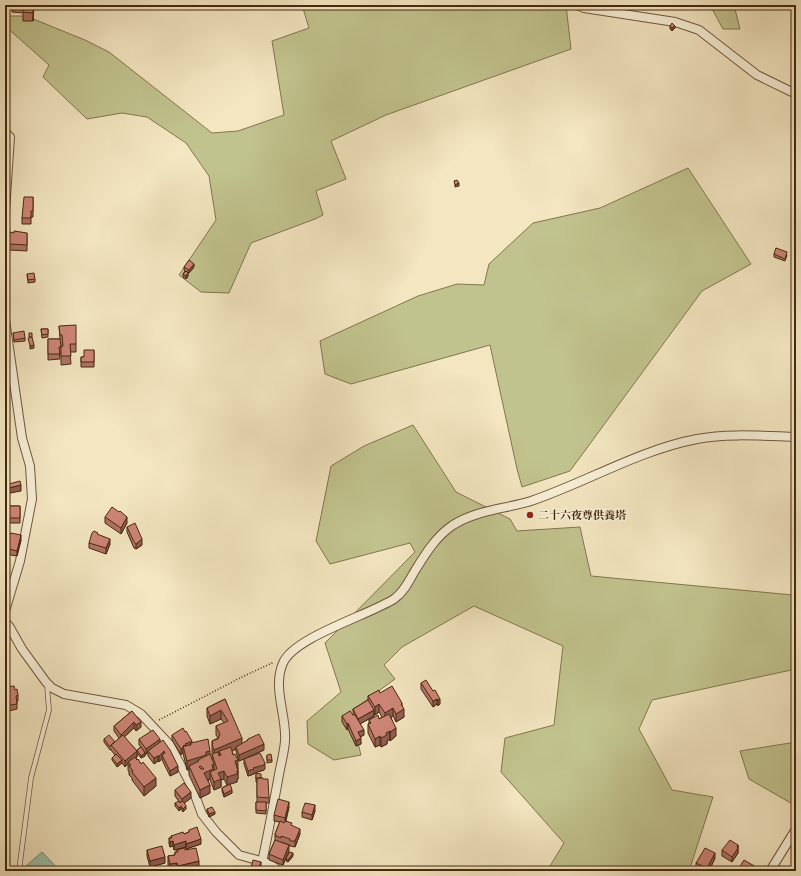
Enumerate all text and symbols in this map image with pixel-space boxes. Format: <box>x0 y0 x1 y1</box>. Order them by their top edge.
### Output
place label: 二十六夜尊供養塔 <box>538 508 627 523</box>
marker: 二十六夜尊供養塔 <box>525 510 535 520</box>

